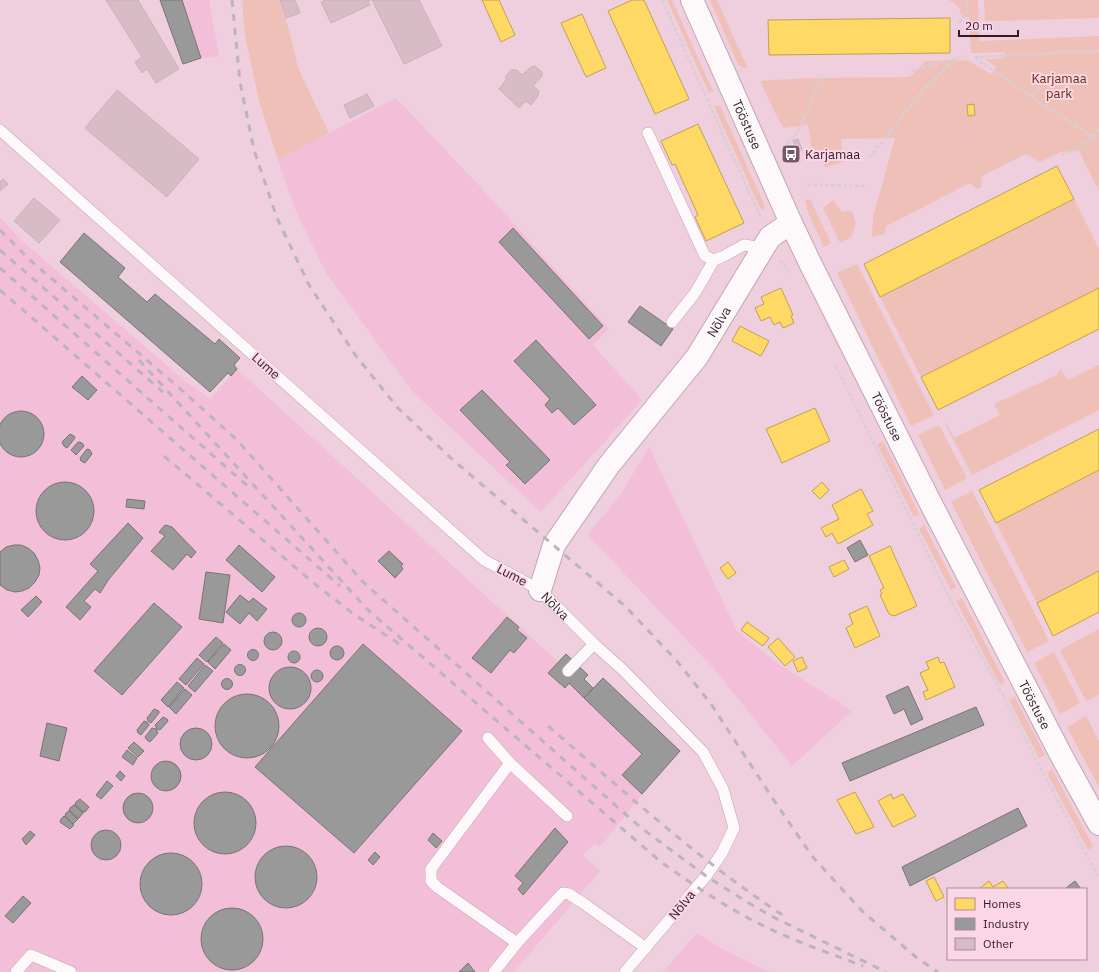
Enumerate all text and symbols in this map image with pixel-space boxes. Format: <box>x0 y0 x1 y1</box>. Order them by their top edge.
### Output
scale bar <box>959 12 1018 38</box>
text: 20 m <box>965 18 993 33</box>
park label: Karjamaa park <box>1031 70 1087 102</box>
street label: Tööstuse <box>729 97 766 152</box>
bus stop icon: Karjamaa <box>780 143 802 165</box>
place label: Karjamaa <box>805 146 860 163</box>
street label: Nõlva <box>703 303 734 340</box>
street label: Lume <box>248 349 284 383</box>
street label: Tööstuse <box>868 389 907 444</box>
street label: Lume <box>494 560 530 590</box>
street label: Nõlva <box>538 588 573 623</box>
street label: Tööstuse <box>1015 677 1055 732</box>
street label: Nõlva <box>665 887 699 923</box>
legend <box>947 888 1087 960</box>
text: Homes <box>983 896 1021 911</box>
text: Industry <box>983 916 1029 931</box>
text: Other <box>983 936 1014 951</box>

